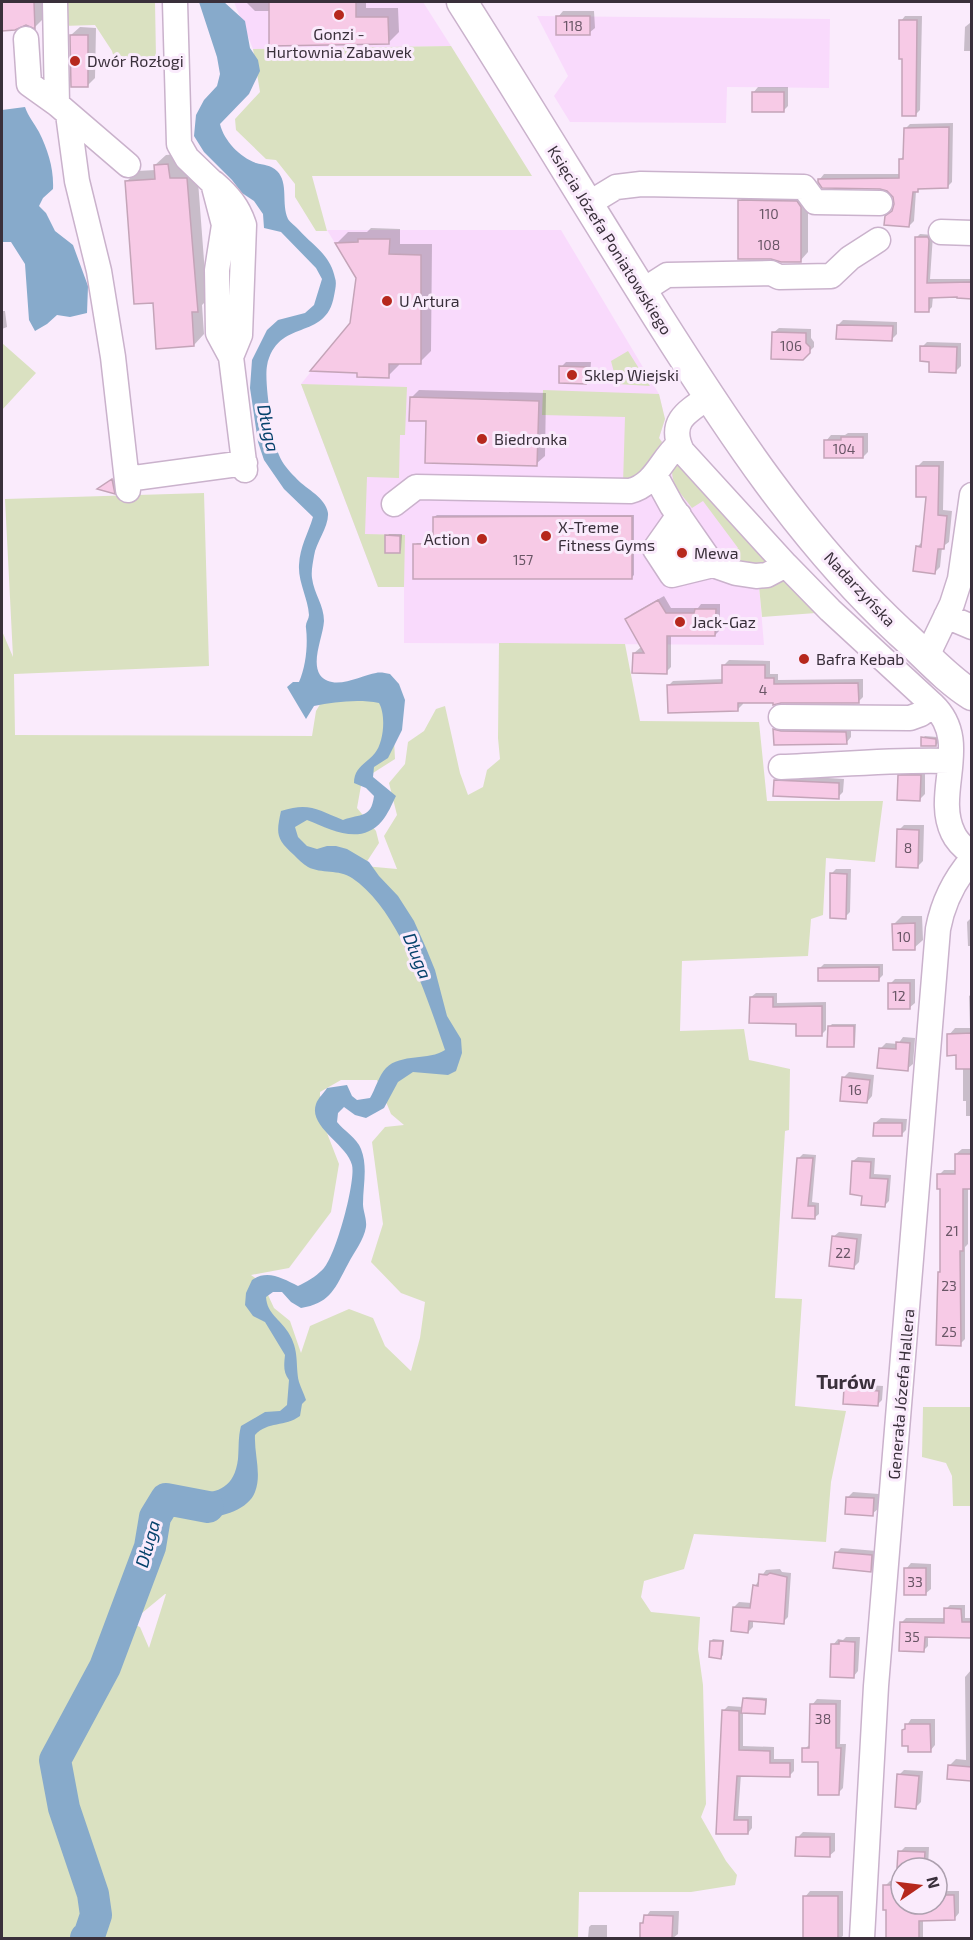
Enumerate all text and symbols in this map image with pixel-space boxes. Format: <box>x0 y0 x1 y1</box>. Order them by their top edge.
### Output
marker: Gonzi - Hurtownia Zabawek <box>332 8 346 22</box>
house number: 118 <box>563 17 583 34</box>
place label: Gonzi - Hurtownia Zabawek <box>266 24 412 61</box>
place label: Dwór Rozłogi <box>87 51 184 70</box>
marker: Dwór Rozłogi <box>68 54 82 68</box>
street label: Księcia Józefa Poniatowskiego <box>544 142 677 338</box>
house number: 110 <box>759 205 779 222</box>
house number: 108 <box>758 236 780 253</box>
place label: U Artura <box>399 291 460 310</box>
marker: U Artura <box>380 294 394 308</box>
house number: 106 <box>780 337 802 354</box>
place label: Sklep Wiejski <box>584 365 679 385</box>
marker: Sklep Wiejski <box>565 368 579 382</box>
water label: Długa <box>253 402 285 454</box>
place label: Biedronka <box>494 429 567 448</box>
marker: Biedronka <box>475 432 489 446</box>
house number: 104 <box>833 440 855 457</box>
place label: X-Treme Fitness Gyms <box>558 517 655 554</box>
place label: Action <box>424 529 470 548</box>
marker: X-Treme Fitness Gyms <box>539 529 553 543</box>
marker: Action <box>475 532 489 546</box>
place label: Mewa <box>694 543 739 562</box>
marker: Mewa <box>675 546 689 560</box>
street label: Nadarzyńska <box>821 547 900 630</box>
house number: 157 <box>513 551 533 568</box>
place label: Jack-Gaz <box>692 612 756 631</box>
marker: Jack-Gaz <box>673 615 687 629</box>
place label: Bafra Kebab <box>816 649 904 668</box>
marker: Bafra Kebab <box>797 652 811 666</box>
house number: 4 <box>759 681 767 698</box>
house number: 8 <box>904 839 912 856</box>
house number: 10 <box>897 928 911 945</box>
water label: Długa <box>399 929 437 982</box>
house number: 12 <box>892 987 906 1004</box>
house number: 16 <box>848 1081 862 1098</box>
house number: 21 <box>945 1222 959 1239</box>
house number: 22 <box>835 1244 851 1261</box>
house number: 23 <box>941 1277 957 1294</box>
street label: Generała Józefa Hallera <box>884 1308 917 1480</box>
house number: 25 <box>941 1323 957 1340</box>
district label: Turów <box>816 1369 876 1393</box>
water label: Długa <box>130 1518 164 1570</box>
house number: 33 <box>907 1573 923 1590</box>
house number: 35 <box>904 1628 920 1645</box>
house number: 38 <box>815 1710 831 1727</box>
north arrow <box>889 1856 949 1916</box>
text: N <box>923 1874 945 1890</box>

